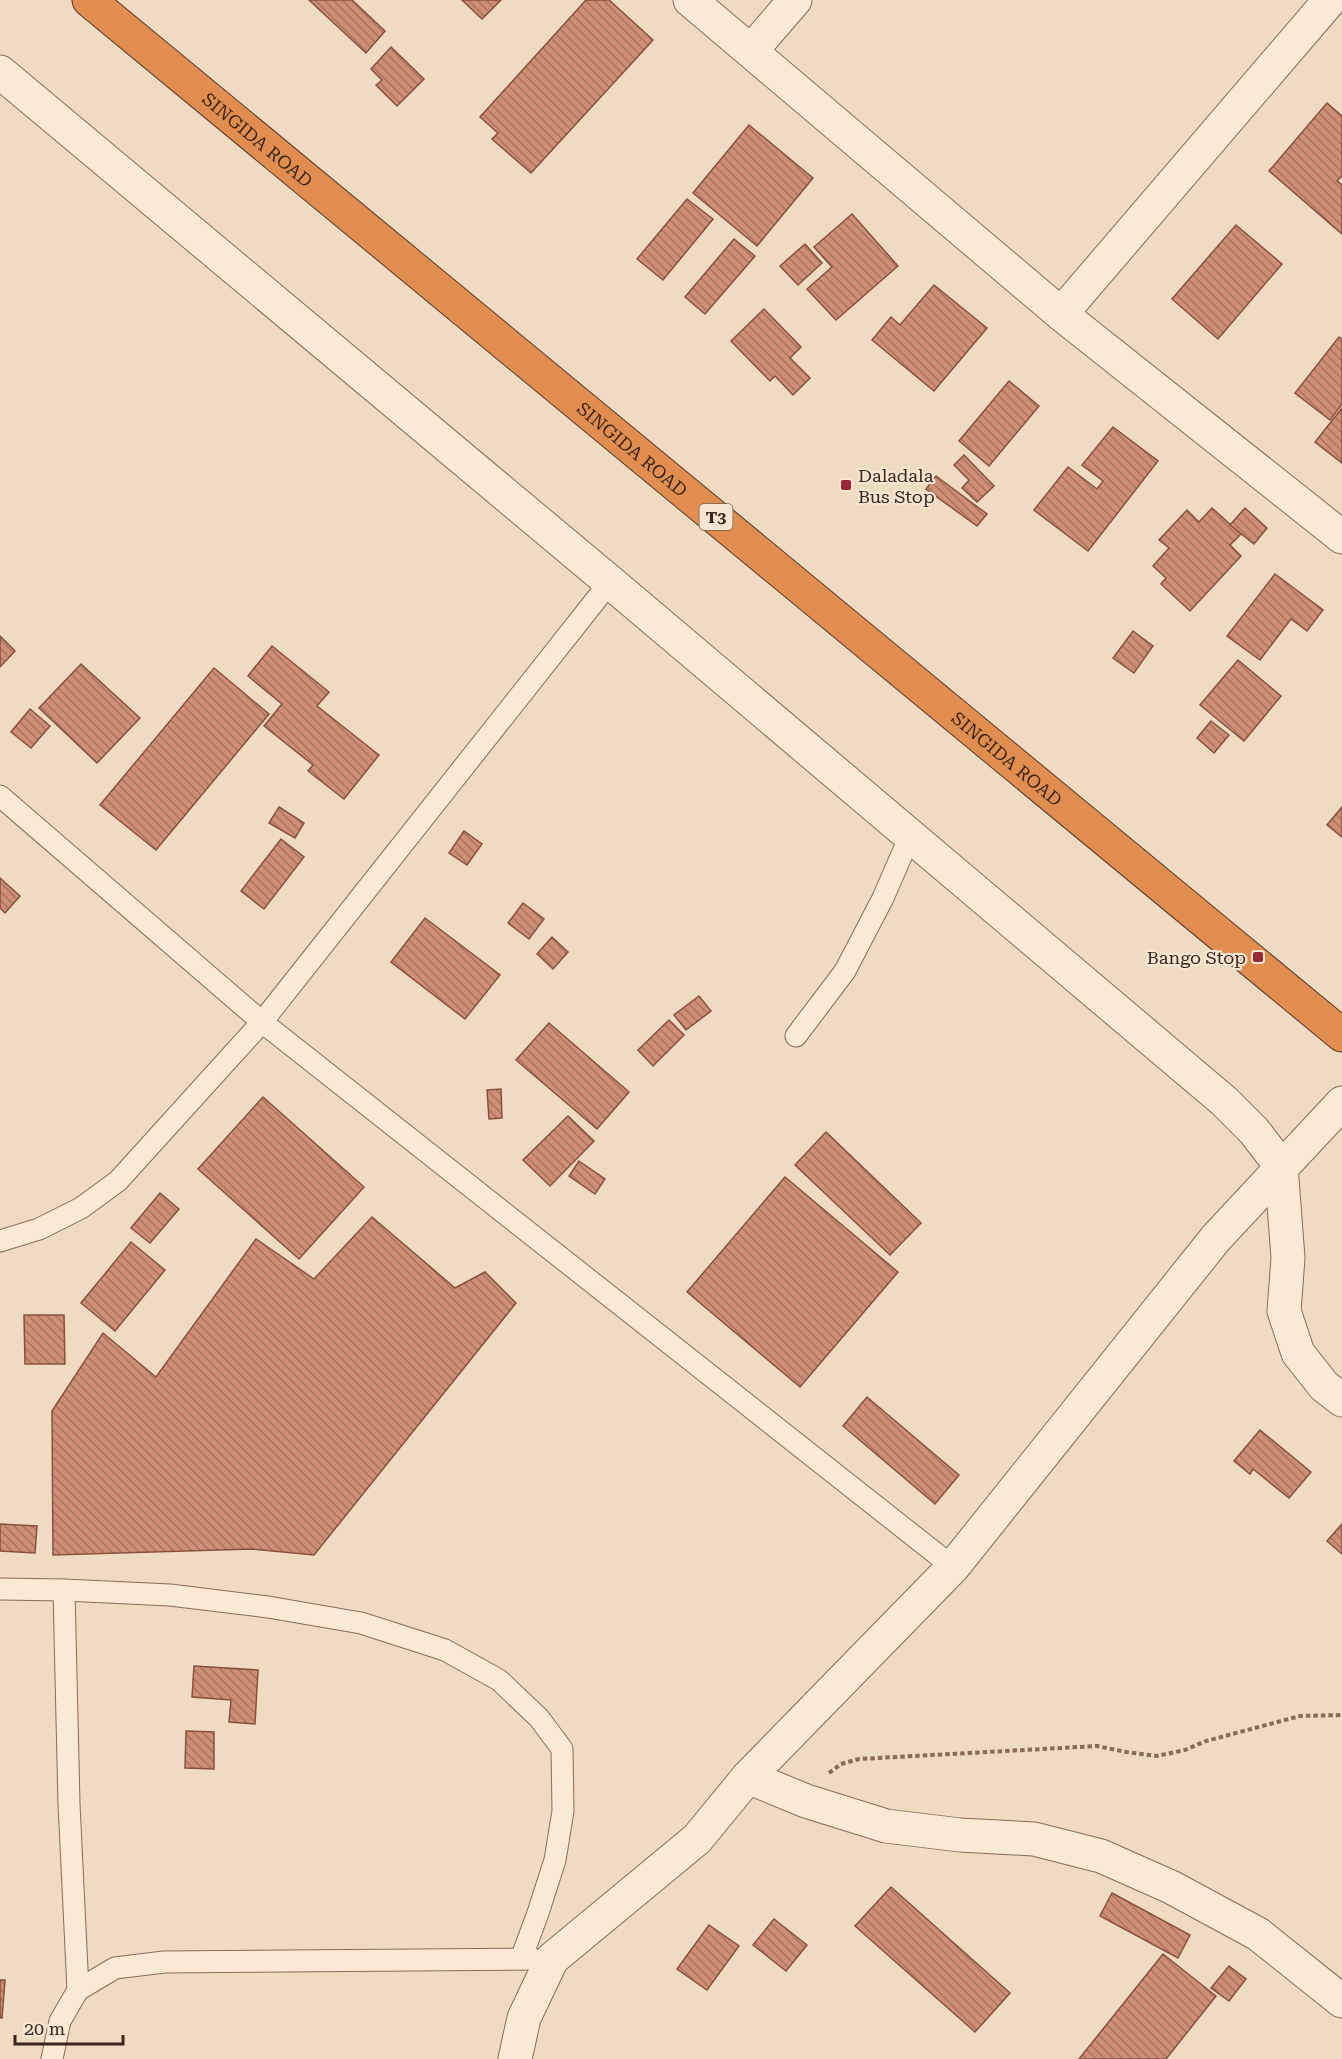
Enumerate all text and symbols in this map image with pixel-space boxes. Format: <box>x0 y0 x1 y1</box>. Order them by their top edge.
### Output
street label: SINGIDA ROAD <box>198 88 317 191</box>
street label: SINGIDA ROAD <box>573 397 692 501</box>
place label: Daladala Bus Stop <box>858 465 935 507</box>
marker: Daladala Bus Stop <box>839 478 853 492</box>
road number: T3 <box>700 504 732 530</box>
street label: SINGIDA ROAD <box>948 707 1067 810</box>
place label: Bango Stop <box>1147 947 1246 968</box>
marker: Bango Stop <box>1251 950 1265 964</box>
scale bar <box>15 2008 123 2046</box>
text: 20 m <box>24 2018 65 2039</box>

